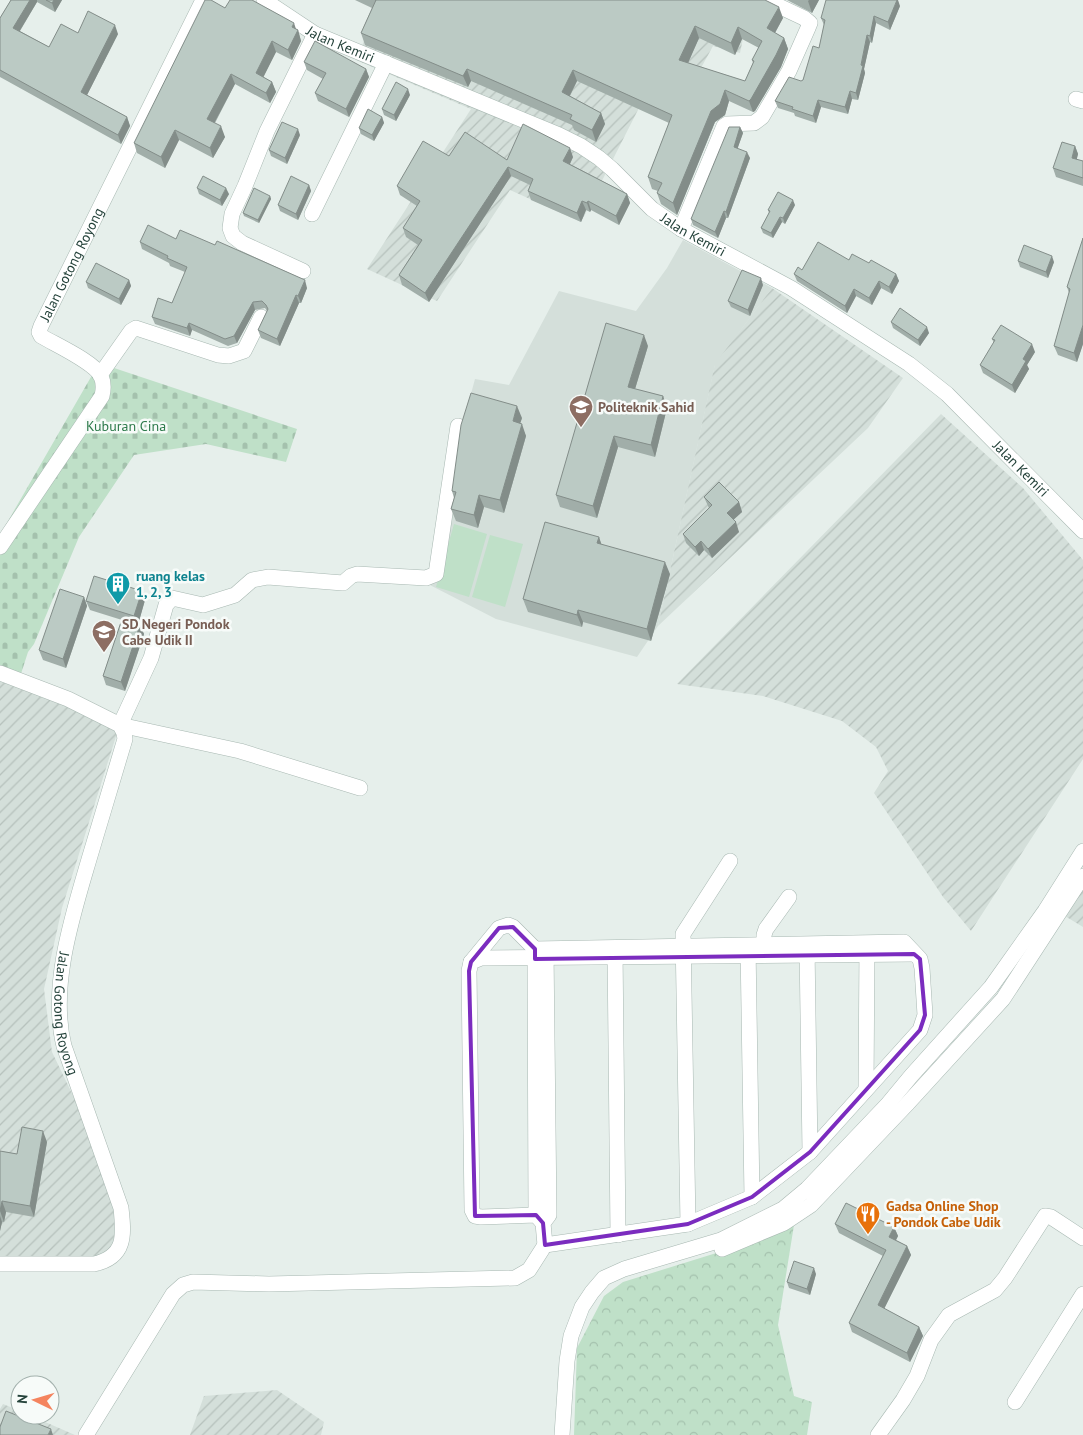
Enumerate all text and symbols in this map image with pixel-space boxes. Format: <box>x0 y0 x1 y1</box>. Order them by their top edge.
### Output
street label: Jalan Kemiri <box>302 21 377 67</box>
street label: Jalan Gotong Royong <box>35 205 107 325</box>
street label: Jalan Kemiri <box>657 208 729 260</box>
school or university icon: Politeknik Sahid <box>568 394 594 428</box>
place label: Politeknik Sahid <box>598 398 694 416</box>
park label: Kuburan Cina <box>86 417 166 435</box>
street label: Jalan Kemiri <box>988 436 1053 500</box>
place label: ruang kelas 1, 2, 3 <box>136 567 205 601</box>
building icon: ruang kelas 1, 2, 3 <box>105 571 131 605</box>
place label: SD Negeri Pondok Cabe Udik II <box>122 615 230 649</box>
school or university icon: SD Negeri Pondok Cabe Udik II <box>91 619 117 653</box>
street label: Jalan Gotong Royong <box>50 950 83 1078</box>
place label: Gadsa Online Shop - Pondok Cabe Udik <box>886 1197 1001 1231</box>
restaurant icon: Gadsa Online Shop - Pondok Cabe Udik <box>855 1201 881 1235</box>
north arrow <box>10 1375 60 1425</box>
text: N <box>13 1393 31 1404</box>

